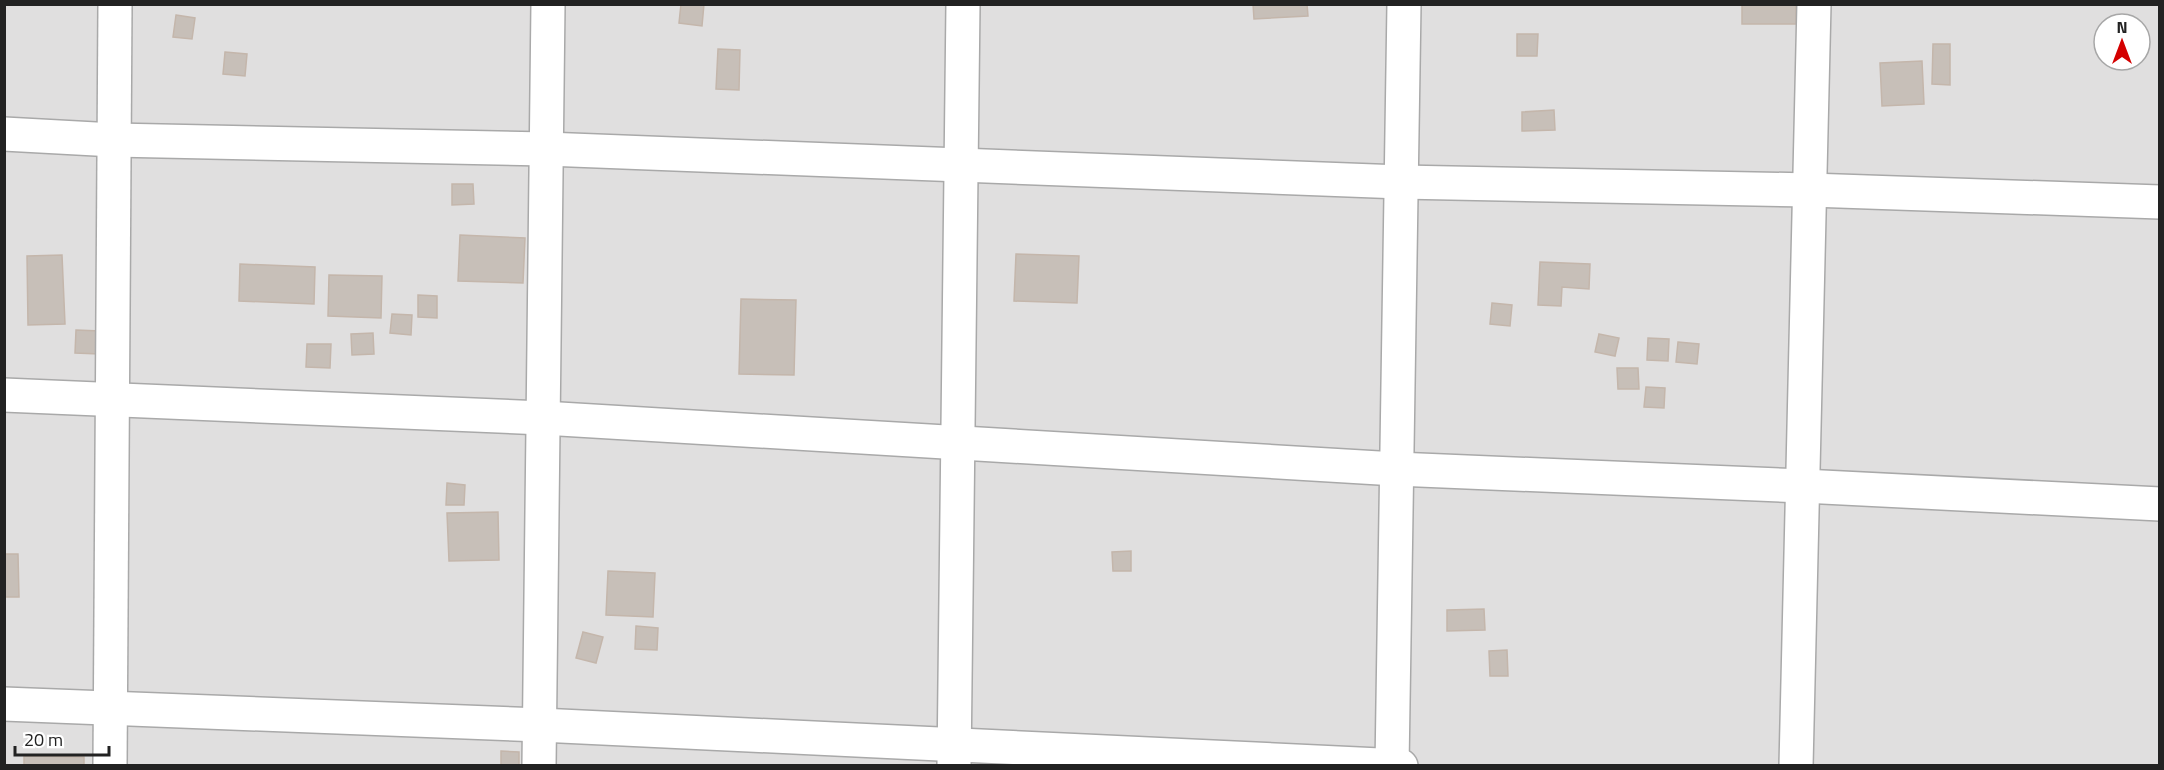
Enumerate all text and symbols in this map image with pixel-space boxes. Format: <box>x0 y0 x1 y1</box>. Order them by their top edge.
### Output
north arrow <box>2092 12 2152 72</box>
text: N <box>2116 15 2128 39</box>
scale bar <box>15 719 110 757</box>
text: 20 m <box>24 726 63 753</box>

